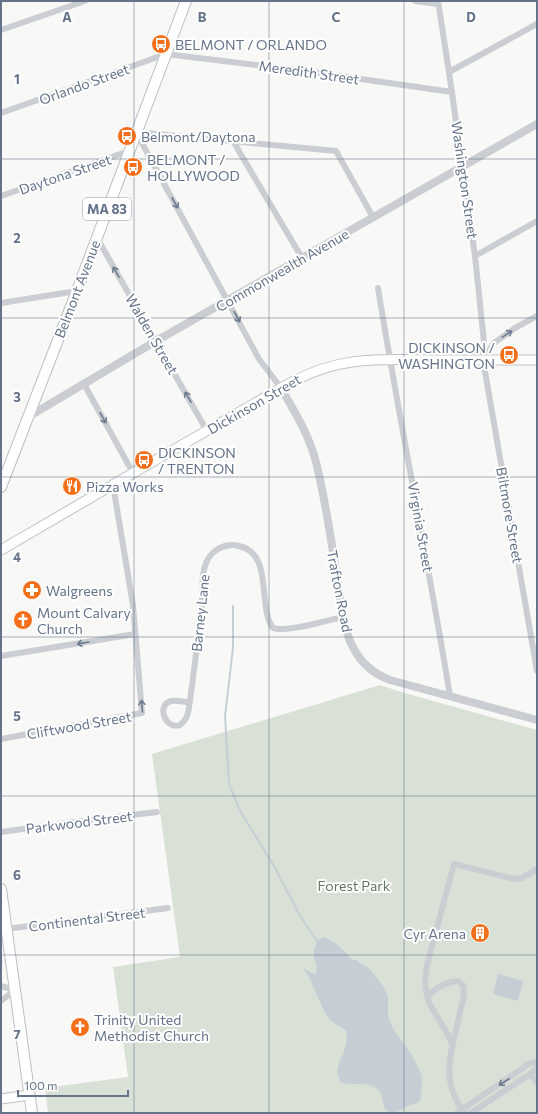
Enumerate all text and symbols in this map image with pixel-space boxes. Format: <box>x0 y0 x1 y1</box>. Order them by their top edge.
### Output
text: A <box>62 9 72 25</box>
text: B <box>198 9 207 25</box>
text: C <box>332 9 341 25</box>
text: D <box>466 9 476 25</box>
bus stop icon: BELMONT / ORLANDO <box>150 33 172 55</box>
place label: BELMONT / ORLANDO <box>175 36 327 53</box>
street label: Meredith Street <box>258 57 361 87</box>
street label: Orlando Street <box>37 60 132 108</box>
text: 1 <box>14 71 20 87</box>
street label: Washington Street <box>448 120 482 240</box>
bus stop icon: Belmont/Daytona <box>116 125 138 147</box>
place label: Belmont/Daytona <box>141 128 256 145</box>
street label: Daytona Street <box>17 150 114 198</box>
place label: BELMONT / HOLLYWOOD <box>147 151 240 184</box>
bus stop icon: BELMONT / HOLLYWOOD <box>122 156 144 178</box>
one-way arrow <box>172 197 180 209</box>
road number: MA 83 <box>83 198 131 220</box>
street label: Commonwealth Avenue <box>212 225 352 315</box>
text: 2 <box>13 230 21 246</box>
street label: Belmont Avenue <box>50 238 104 340</box>
one-way arrow <box>112 266 120 278</box>
street label: Walden Street <box>122 291 182 378</box>
one-way arrow <box>234 311 241 323</box>
one-way arrow <box>501 330 512 338</box>
place label: DICKINSON / WASHINGTON <box>398 339 495 372</box>
bus stop icon: DICKINSON / WASHINGTON <box>498 344 520 366</box>
street label: Dickinson Street <box>204 370 304 438</box>
text: 3 <box>13 389 21 405</box>
one-way arrow <box>183 391 191 403</box>
one-way arrow <box>99 412 107 424</box>
place label: DICKINSON / TRENTON <box>158 444 236 477</box>
bus stop icon: DICKINSON / TRENTON <box>133 449 155 471</box>
street label: Biltmore Street <box>493 466 527 565</box>
restaurant icon: Pizza Works <box>61 475 83 497</box>
place label: Pizza Works <box>86 478 164 495</box>
street label: Virginia Street <box>405 481 437 574</box>
street label: Trafton Road <box>324 548 356 634</box>
text: 4 <box>13 549 21 565</box>
street label: Barney Lane <box>187 573 213 653</box>
pharmacy icon: Walgreens <box>21 579 43 601</box>
place label: Walgreens <box>46 582 113 599</box>
place label: Mount Calvary Church <box>37 604 131 637</box>
church icon: Mount Calvary Church <box>12 609 34 631</box>
one-way arrow <box>77 639 90 647</box>
one-way arrow <box>138 700 145 713</box>
street label: Cliftwood Street <box>25 707 133 743</box>
text: 5 <box>13 708 21 724</box>
street label: Parkwood Street <box>25 807 134 837</box>
text: 6 <box>13 867 21 883</box>
park label: Forest Park <box>318 877 391 894</box>
street label: Continental Street <box>28 903 147 935</box>
building icon: Cyr Arena <box>469 922 491 944</box>
place label: Cyr Arena <box>403 925 466 942</box>
place label: Trinity United Methodist Church <box>94 1011 209 1044</box>
church icon: Trinity United Methodist Church <box>69 1016 91 1038</box>
text: 7 <box>13 1026 21 1042</box>
scale bar <box>18 1072 128 1098</box>
text: 100 m <box>24 1078 58 1092</box>
one-way arrow <box>498 1078 509 1086</box>

